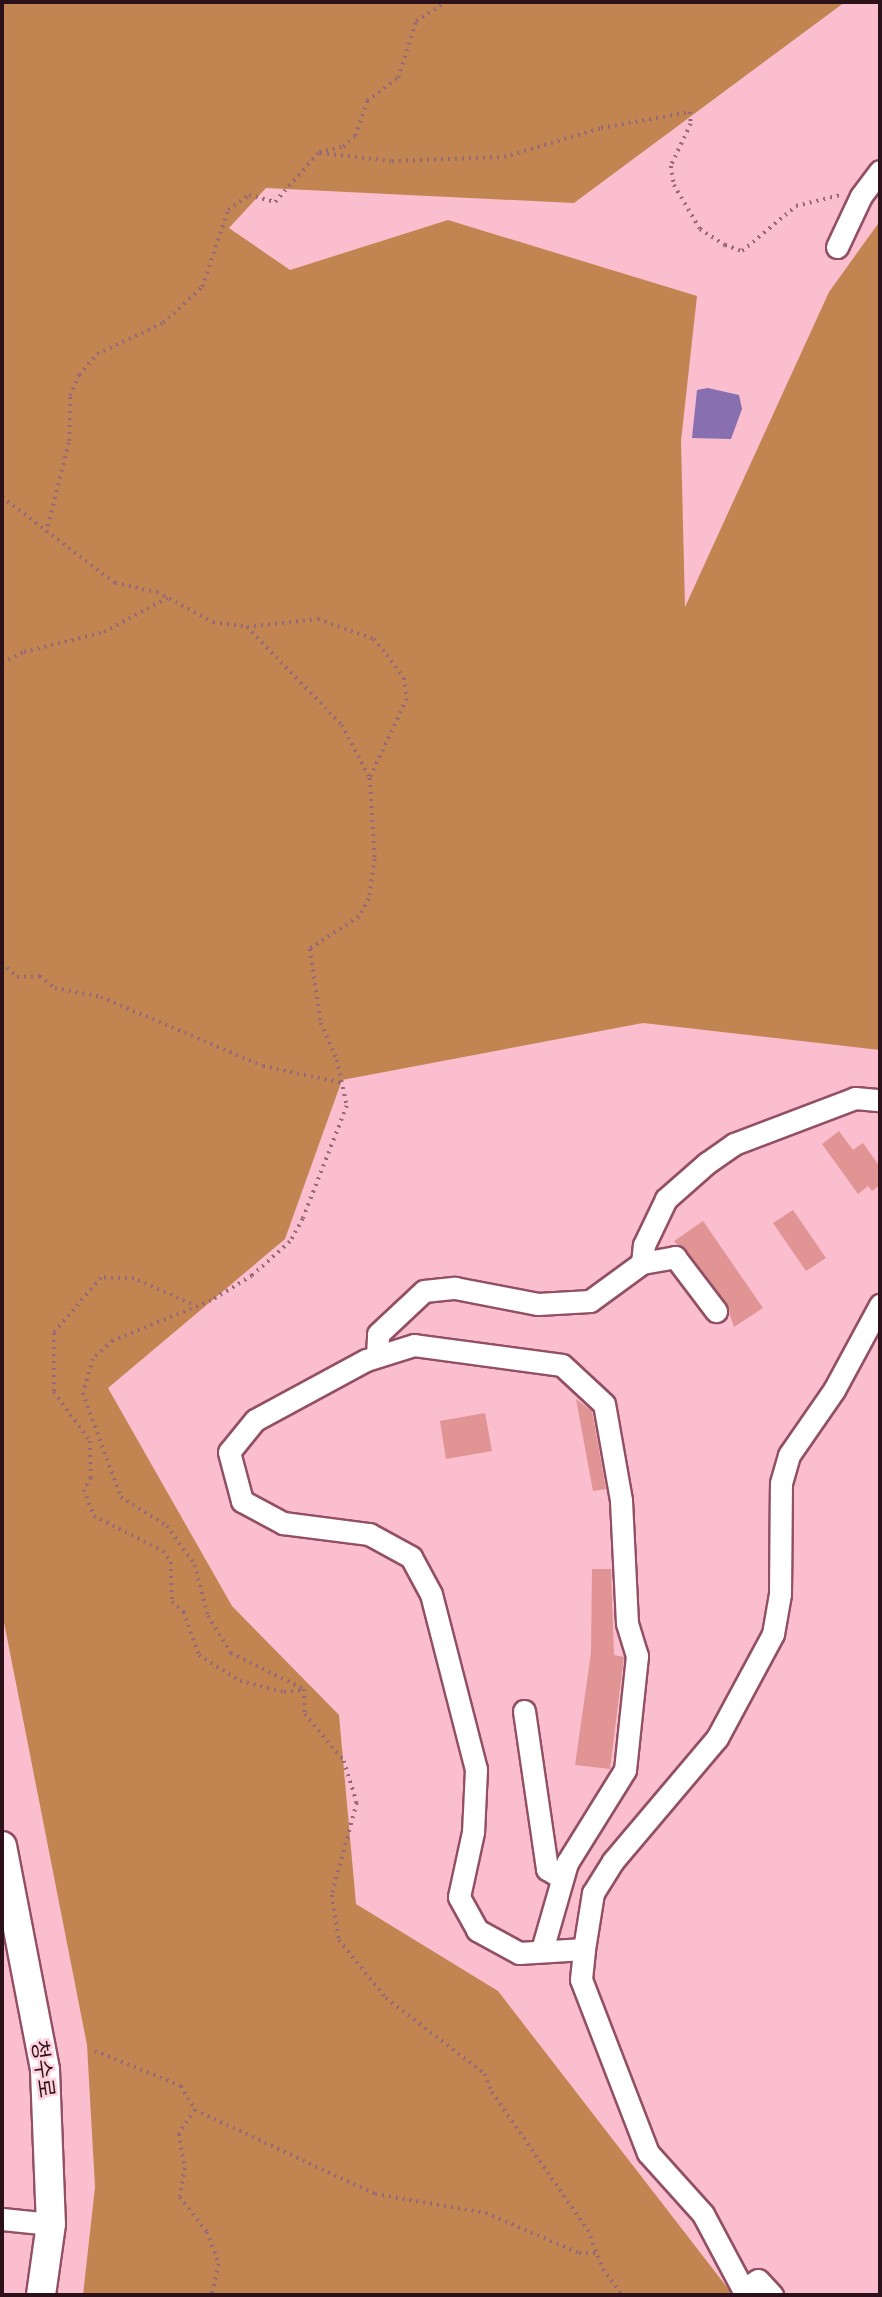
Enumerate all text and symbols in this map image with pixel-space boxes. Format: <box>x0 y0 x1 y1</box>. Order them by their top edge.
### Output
street label: 청수로 <box>26 2039 60 2099</box>

